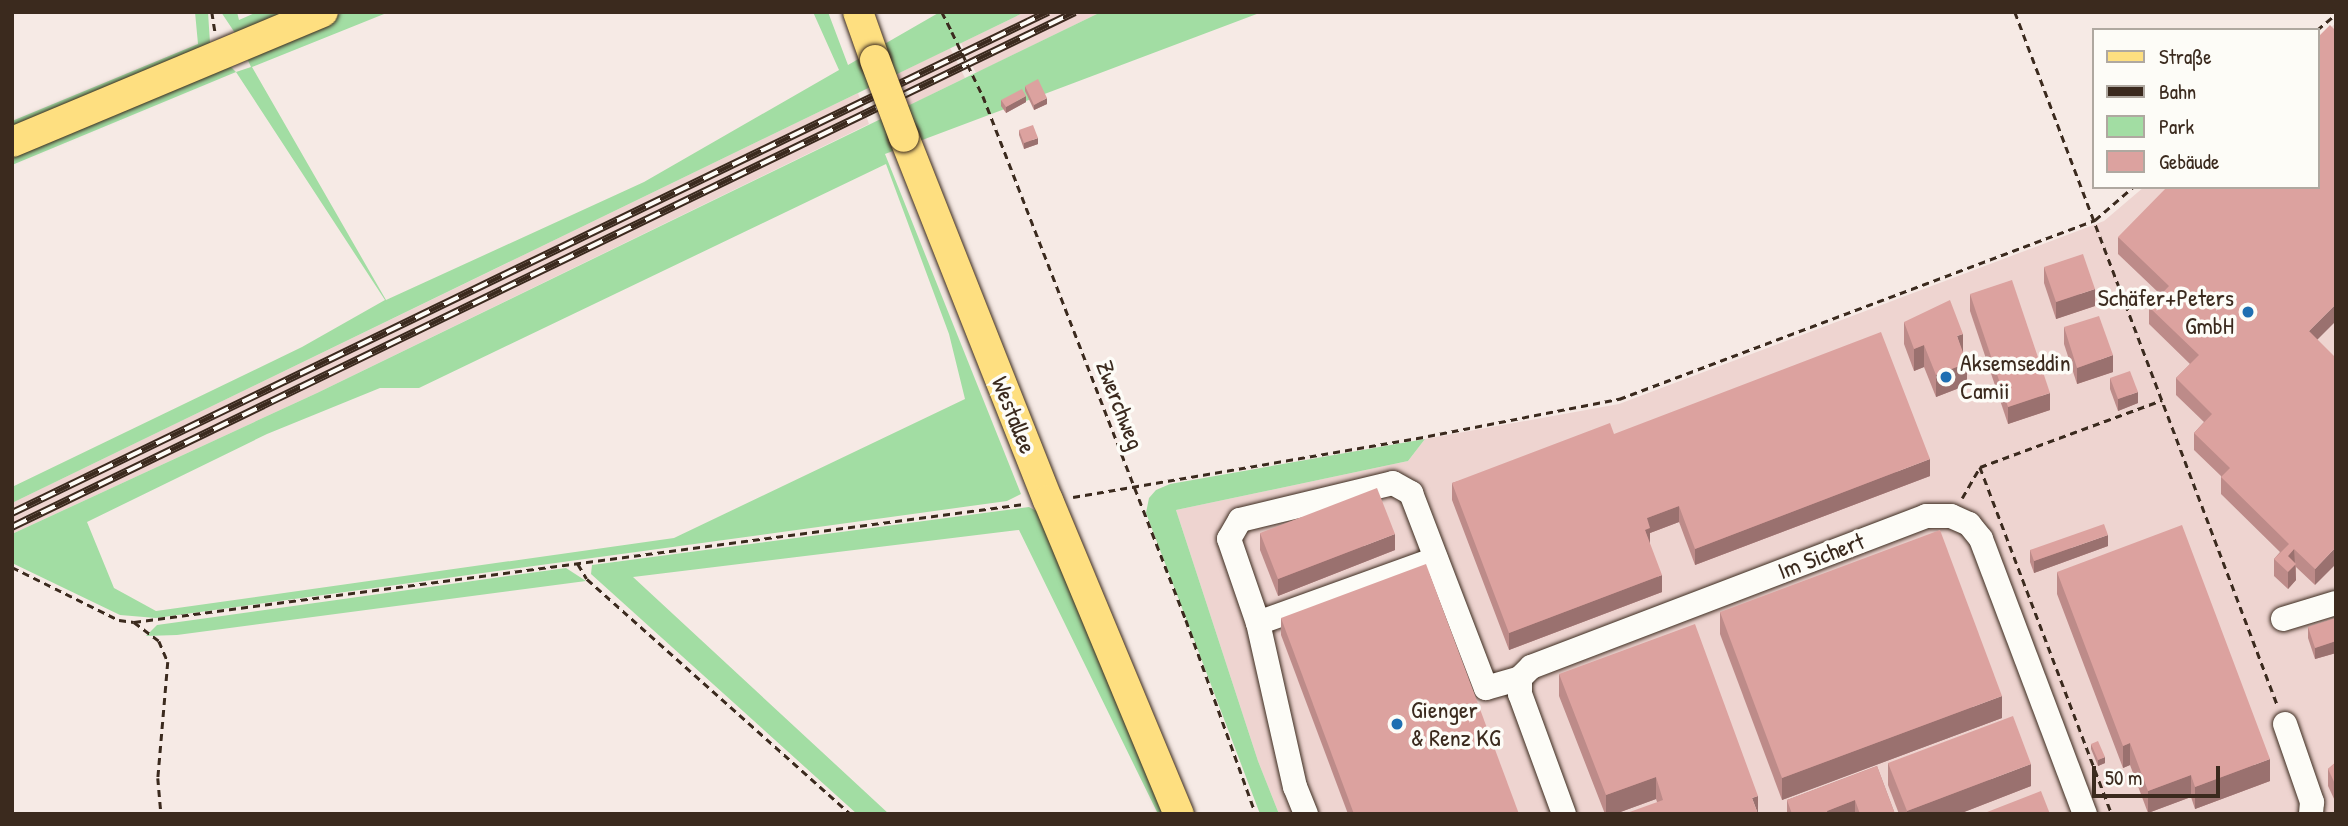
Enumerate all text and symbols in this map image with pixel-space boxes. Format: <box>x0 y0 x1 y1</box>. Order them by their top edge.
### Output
legend <box>2092 28 2320 189</box>
text: Straße <box>2159 42 2212 71</box>
text: Bahn <box>2159 77 2196 106</box>
text: Park <box>2159 112 2194 141</box>
text: Gebäude <box>2159 147 2219 176</box>
place label: Schäfer+Peters GmbH <box>2098 284 2234 340</box>
marker: Schäfer+Peters GmbH <box>2240 304 2256 320</box>
place label: Aksemseddin Camii <box>1960 349 2071 405</box>
street label: Zwerchweg <box>1090 357 1150 453</box>
marker: Aksemseddin Camii <box>1938 369 1954 385</box>
street label: Westallee <box>986 372 1042 458</box>
street label: Im Sichert <box>1774 526 1868 586</box>
place label: Gienger & Renz KG <box>1411 696 1500 752</box>
marker: Gienger & Renz KG <box>1389 716 1405 732</box>
scale bar <box>2096 752 2224 796</box>
text: 50 m <box>2105 763 2142 792</box>

